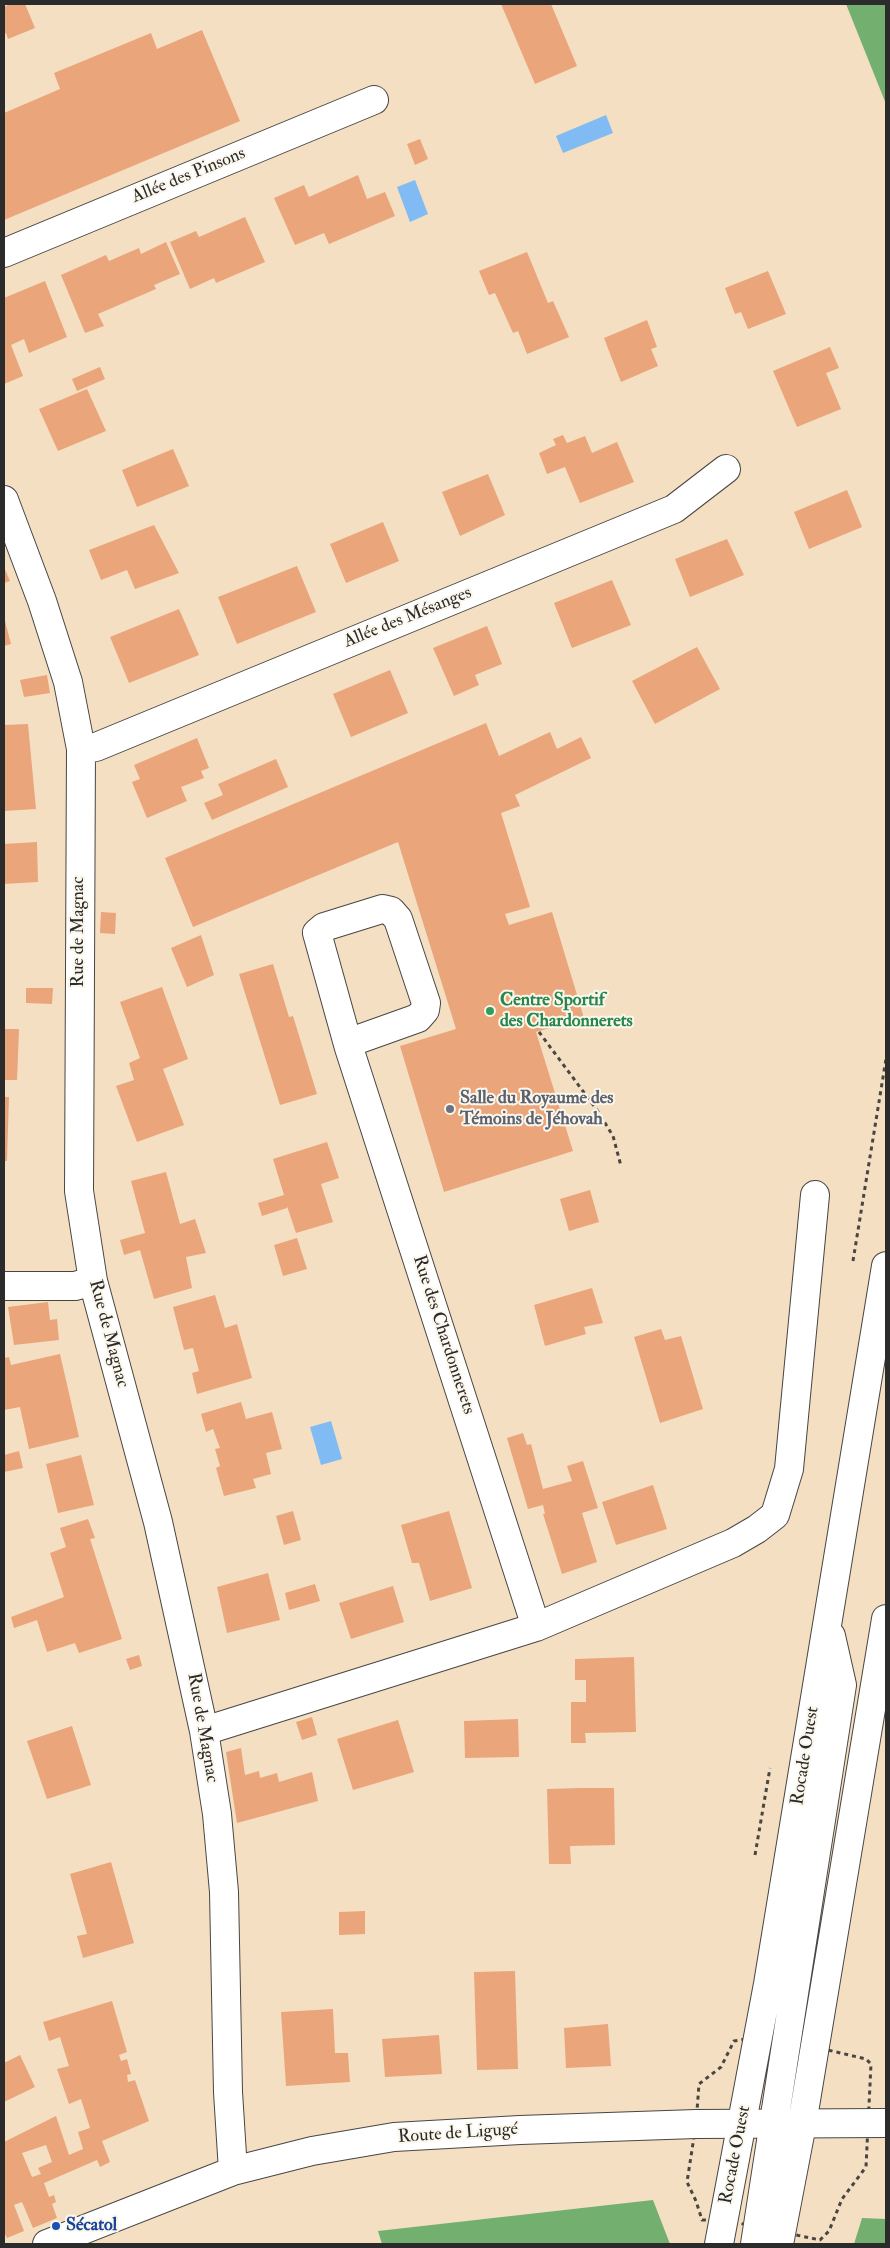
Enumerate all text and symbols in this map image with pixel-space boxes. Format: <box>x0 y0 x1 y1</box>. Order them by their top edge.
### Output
street label: Allée des Pinsons <box>129 143 249 209</box>
street label: Allée des Mésanges <box>341 583 475 653</box>
street label: Rue de Magnac <box>68 876 90 988</box>
place label: Centre Sportif des Chardonnerets <box>500 990 633 1032</box>
marker: Centre Sportif des Chardonnerets <box>484 1005 496 1017</box>
place label: Salle du Royaume des Témoins de Jéhovah <box>460 1088 613 1130</box>
marker: Salle du Royaume des Témoins de Jéhovah <box>444 1103 456 1115</box>
street label: Rue des Chardonnerets <box>407 1253 479 1417</box>
street label: Rue de Magnac <box>83 1278 133 1390</box>
street label: Rue de Magnac <box>182 1671 222 1785</box>
street label: Rocade Ouest <box>788 1705 824 1807</box>
street label: Rocade Ouest <box>716 2104 756 2206</box>
street label: Route de Ligugé <box>397 2119 519 2149</box>
place label: Sécatol <box>66 2215 117 2237</box>
marker: Sécatol <box>50 2220 62 2232</box>

